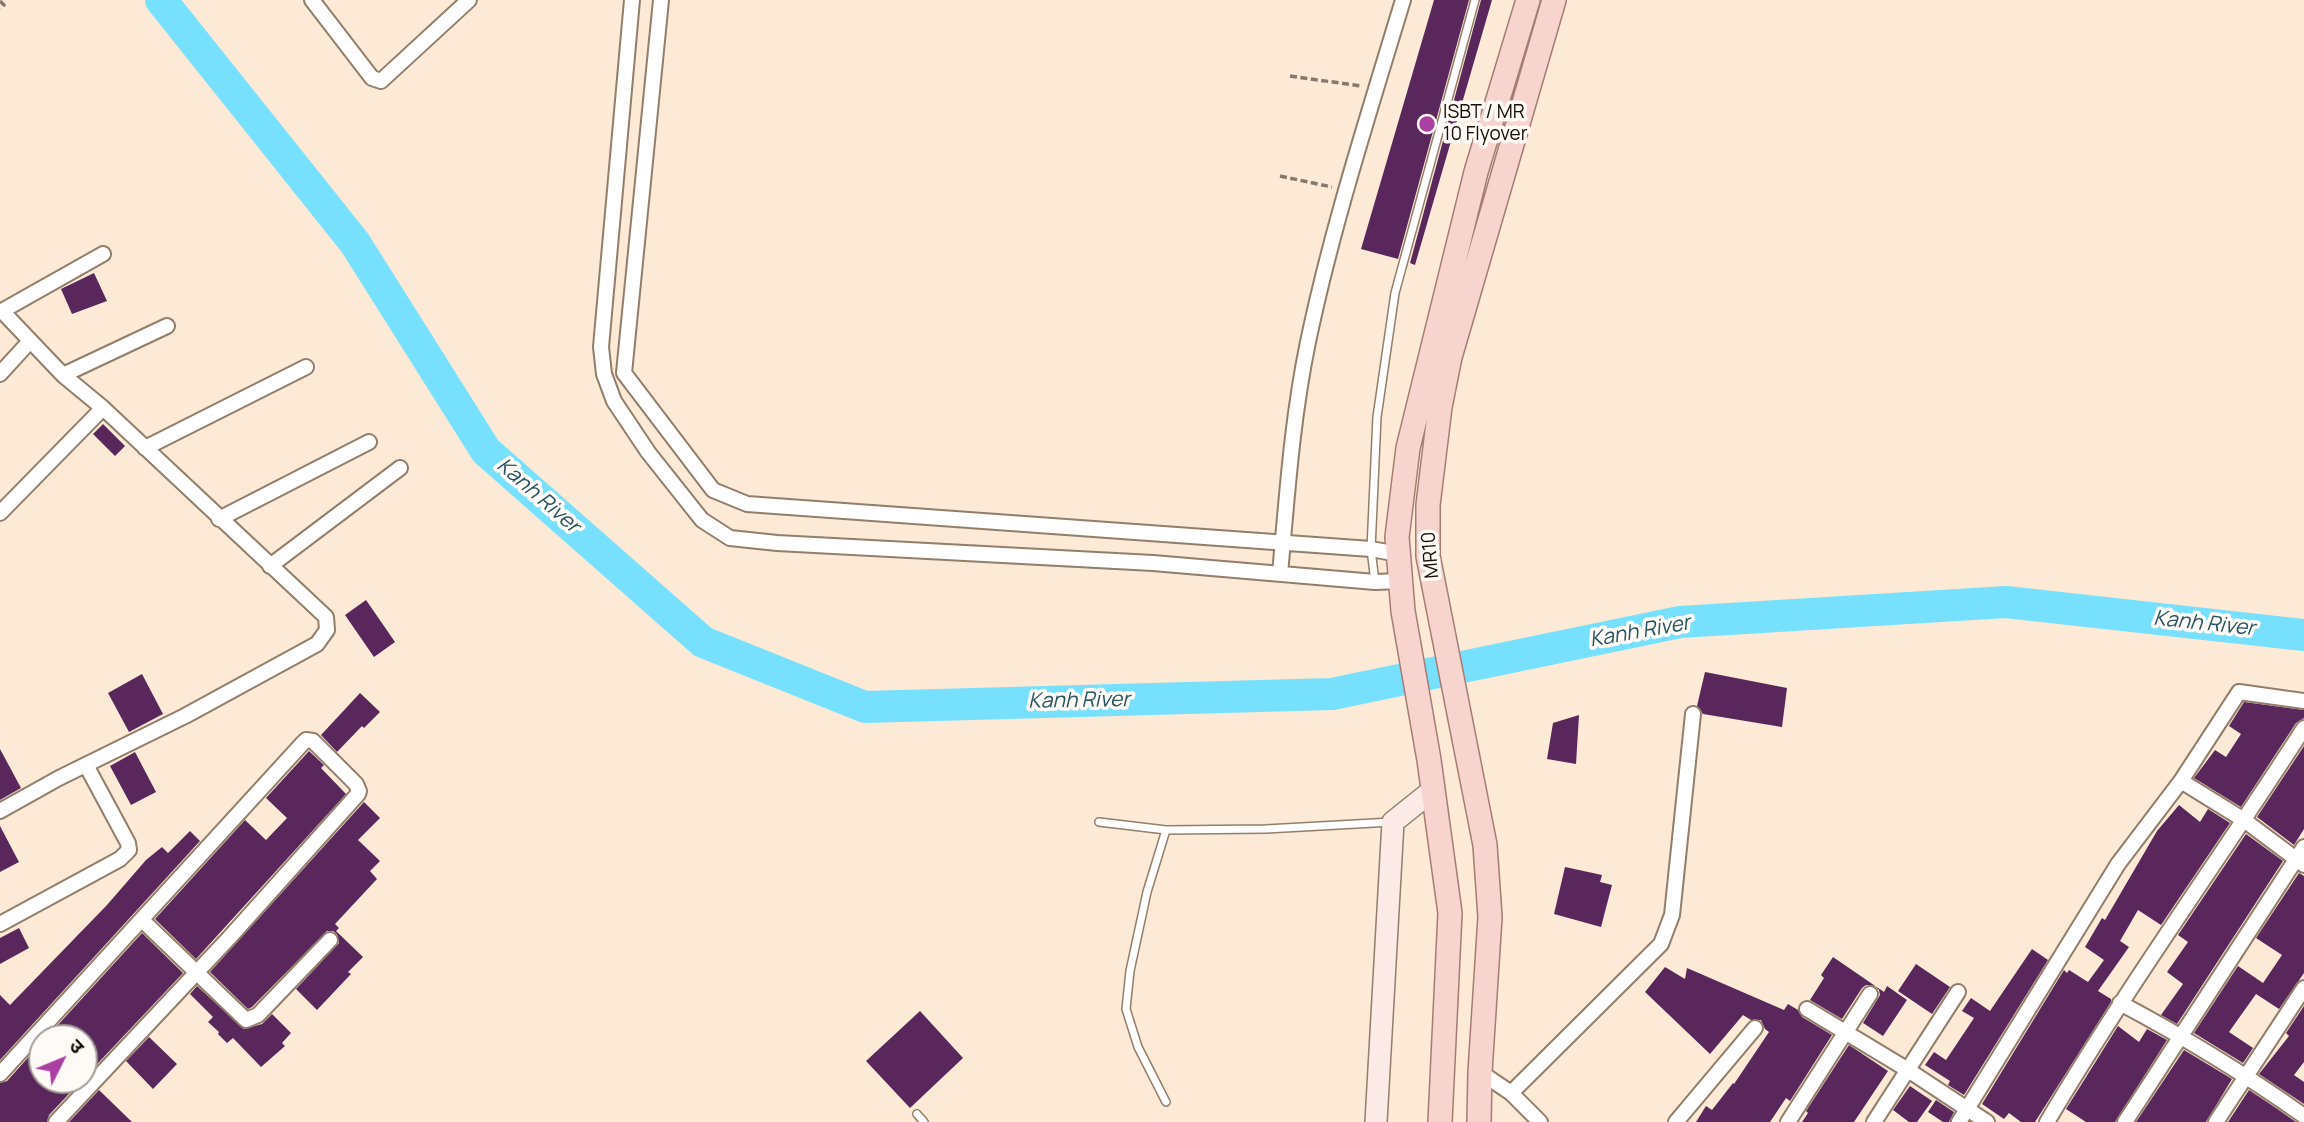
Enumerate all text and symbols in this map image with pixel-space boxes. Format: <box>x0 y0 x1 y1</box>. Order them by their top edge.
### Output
place label: ISBT / MR 10 Flyover <box>1443 102 1528 146</box>
marker: ISBT / MR 10 Flyover <box>1417 114 1437 134</box>
water label: Kanh River <box>491 453 585 539</box>
street label: MR10 <box>1418 531 1444 579</box>
water label: Kanh River <box>2152 606 2256 642</box>
water label: Kanh River <box>1588 611 1692 653</box>
water label: Kanh River <box>1028 688 1130 714</box>
north arrow <box>28 1024 98 1094</box>
text: उ <box>64 1033 90 1059</box>

